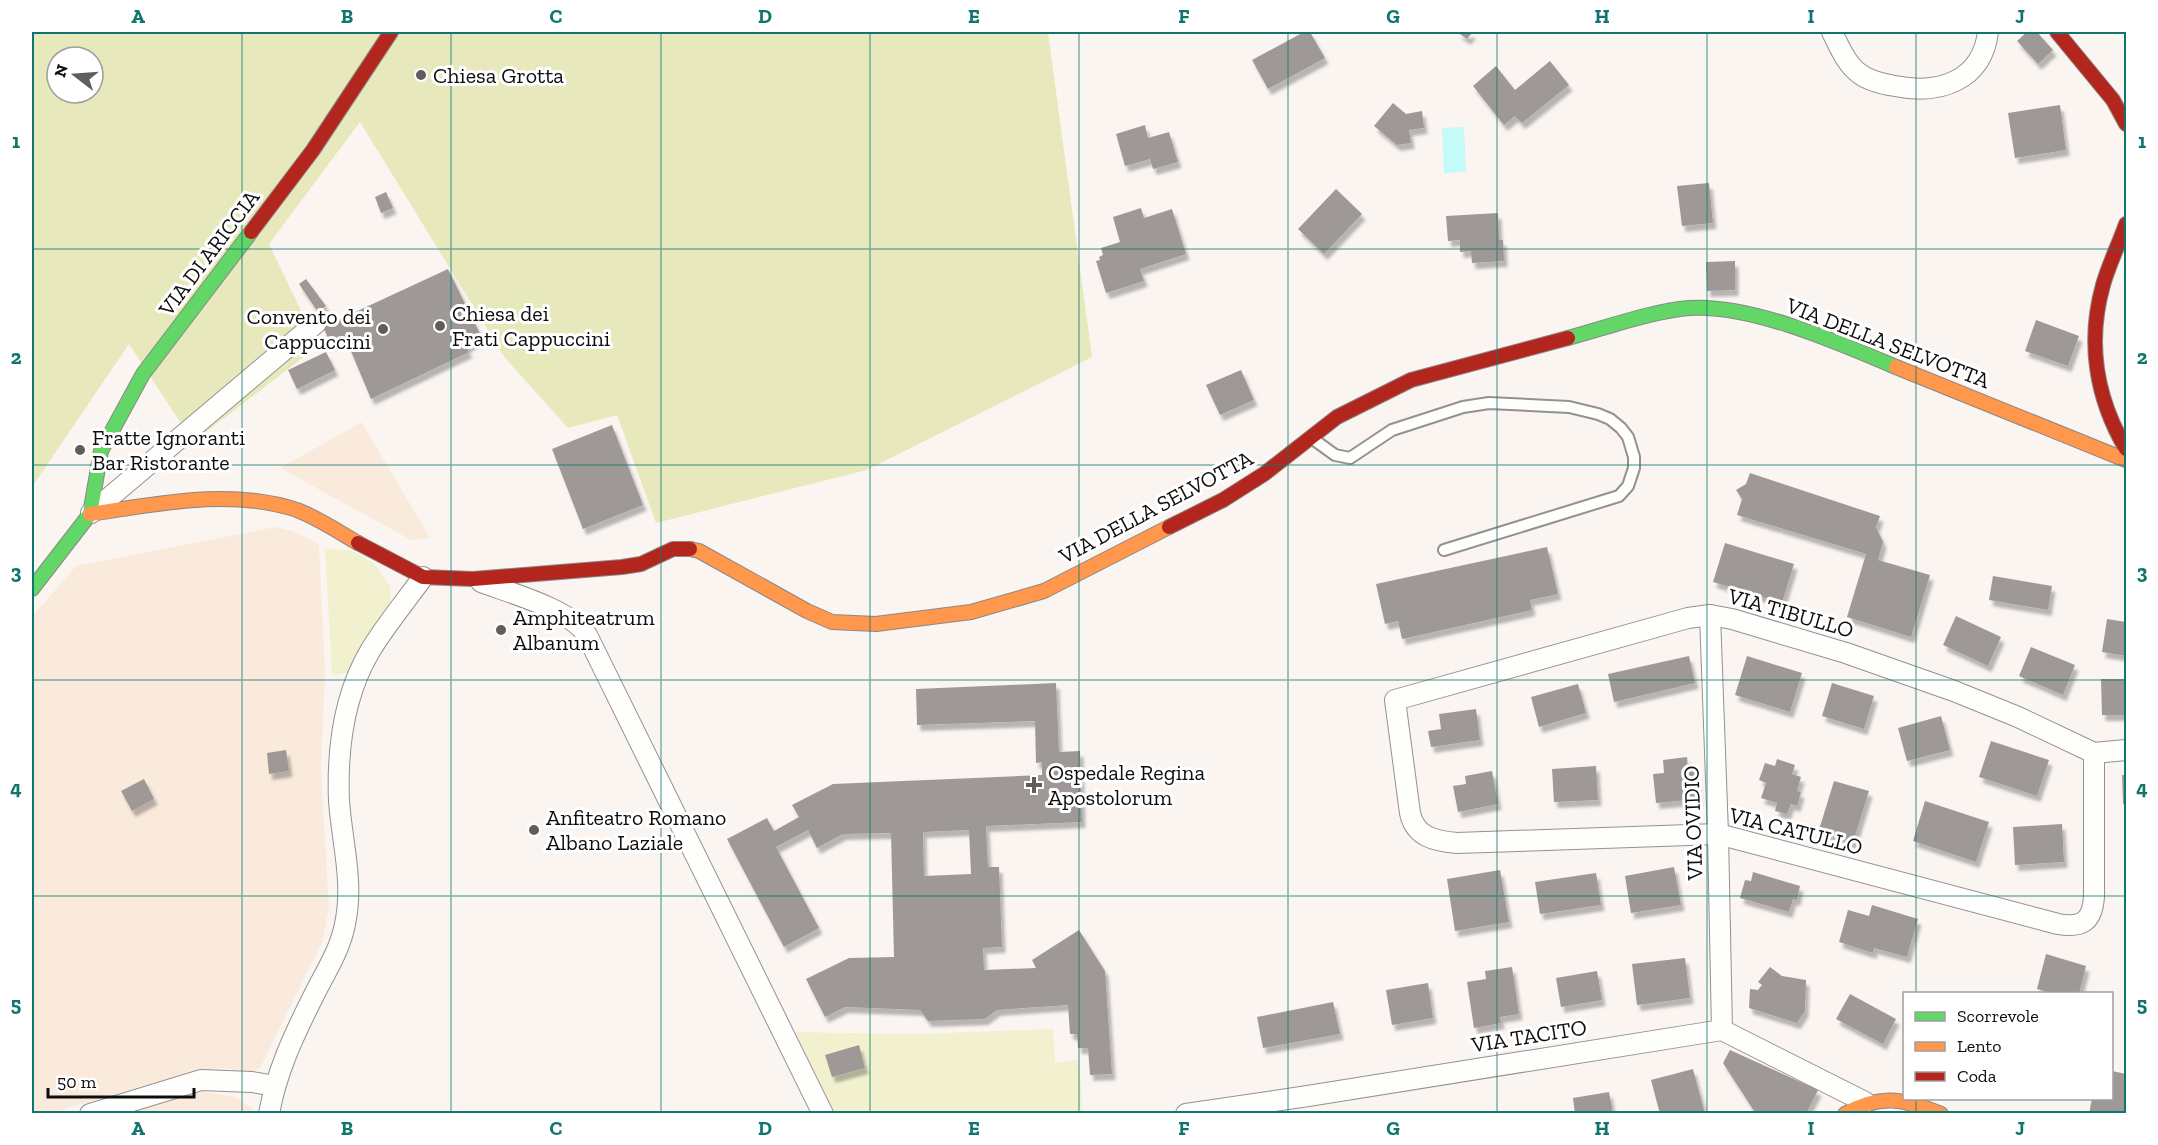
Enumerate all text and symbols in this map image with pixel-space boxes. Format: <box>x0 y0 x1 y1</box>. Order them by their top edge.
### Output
text: A <box>131 4 145 28</box>
text: B <box>341 4 353 28</box>
text: C <box>550 4 563 28</box>
text: D <box>758 4 772 28</box>
text: E <box>968 4 980 28</box>
text: F <box>1178 4 1190 28</box>
text: G <box>1386 4 1400 28</box>
text: H <box>1594 4 1610 28</box>
text: I <box>1807 4 1815 28</box>
text: J <box>2015 4 2025 28</box>
north arrow <box>45 45 105 105</box>
text: N <box>50 62 72 79</box>
place label: Chiesa Grotta <box>433 62 564 89</box>
marker: Chiesa Grotta <box>414 68 428 82</box>
text: 1 <box>12 129 20 153</box>
text: 1 <box>2138 129 2146 153</box>
street label: VIA DI ARICCIA <box>152 184 266 322</box>
street label: VIA DELLA SELVOTTA <box>1782 291 1994 395</box>
place label: Chiesa dei Frati Cappuccini <box>452 300 610 352</box>
place label: Convento dei Cappuccini <box>247 303 371 355</box>
marker: Chiesa dei Frati Cappuccini <box>433 319 447 333</box>
marker: Convento dei Cappuccini <box>376 322 390 336</box>
text: 2 <box>11 345 22 369</box>
text: 2 <box>2137 345 2148 369</box>
place label: Fratte Ignoranti Bar Ristorante <box>92 424 245 476</box>
marker: Fratte Ignoranti Bar Ristorante <box>73 443 87 457</box>
street label: VIA DELLA SELVOTTA <box>1054 444 1258 570</box>
text: 3 <box>11 560 22 584</box>
text: 3 <box>2137 560 2148 584</box>
street label: VIA TIBULLO <box>1724 582 1857 644</box>
place label: Amphiteatrum Albanum <box>513 604 655 656</box>
marker: Amphiteatrum Albanum <box>494 623 508 637</box>
place label: Ospedale Regina Apostolorum <box>1048 759 1205 811</box>
street label: VIA OVIDIO <box>1678 765 1709 882</box>
text: 4 <box>10 776 22 800</box>
marker: Ospedale Regina Apostolorum <box>1025 776 1043 794</box>
text: 4 <box>2136 776 2148 800</box>
street label: VIA CATULLO <box>1726 801 1866 861</box>
place label: Anfiteatro Romano Albano Laziale <box>546 804 726 856</box>
marker: Anfiteatro Romano Albano Laziale <box>527 823 541 837</box>
text: 5 <box>11 992 21 1016</box>
legend <box>1903 992 2113 1100</box>
text: 5 <box>2137 992 2147 1016</box>
text: Scorrevole <box>1957 1005 2039 1027</box>
street label: VIA TACITO <box>1468 1014 1589 1059</box>
text: Lento <box>1957 1035 2002 1057</box>
scale bar <box>48 1061 194 1099</box>
text: Coda <box>1957 1065 1997 1087</box>
text: 50 m <box>57 1071 97 1093</box>
text: A <box>131 1116 145 1140</box>
text: B <box>341 1116 353 1140</box>
text: C <box>550 1116 563 1140</box>
text: D <box>758 1116 772 1140</box>
text: E <box>968 1116 980 1140</box>
text: F <box>1178 1116 1190 1140</box>
text: G <box>1386 1116 1400 1140</box>
text: H <box>1594 1116 1610 1140</box>
text: I <box>1807 1116 1815 1140</box>
text: J <box>2015 1116 2025 1140</box>

